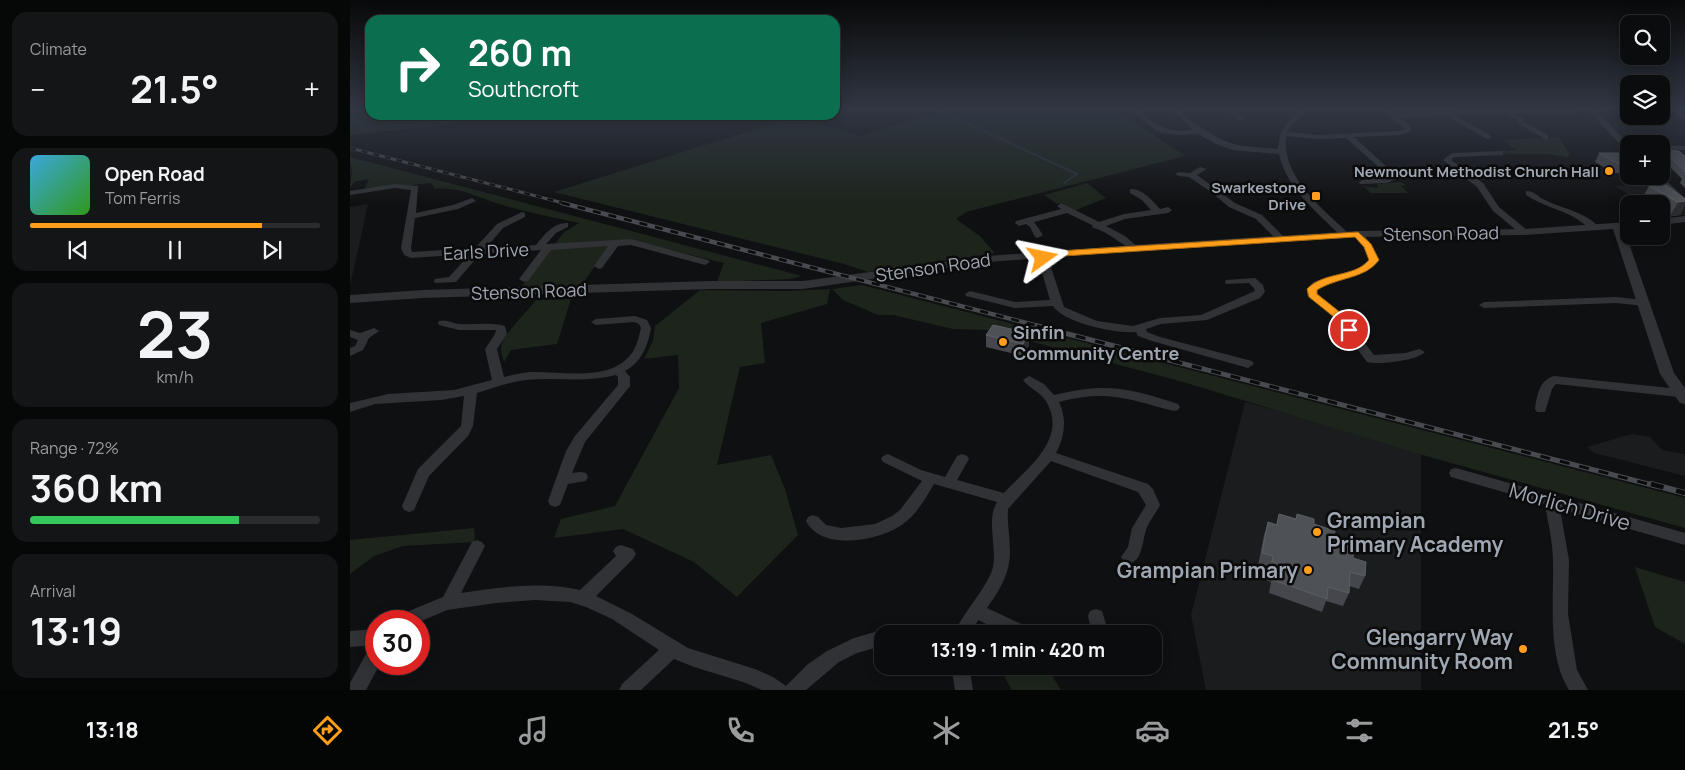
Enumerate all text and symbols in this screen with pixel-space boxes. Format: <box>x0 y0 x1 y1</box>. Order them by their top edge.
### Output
map controls <box>1620 15 1670 245</box>
button: search <box>1620 15 1670 65</box>
text: 260 m <box>468 29 572 77</box>
icon: right <box>385 35 450 100</box>
text: Climate <box>30 38 87 60</box>
text: 21.5° <box>130 62 219 114</box>
text: − <box>30 70 45 108</box>
text: + <box>304 70 320 108</box>
text: Southcroft <box>468 74 579 104</box>
button: layers <box>1620 75 1670 125</box>
button: + <box>1620 135 1670 185</box>
text: Open Road <box>105 161 205 187</box>
place label: Newmount Methodist Church Hall <box>1354 161 1599 182</box>
marker: Newmount Methodist Church Hall <box>1603 165 1615 177</box>
place label: Swarkestone Drive <box>1211 177 1306 215</box>
text: Tom Ferris <box>105 187 180 209</box>
marker: Swarkestone Drive <box>1310 190 1322 202</box>
button: − <box>1620 195 1670 245</box>
street label: Stenson Road <box>1383 220 1499 246</box>
position arrow <box>1016 231 1068 283</box>
icon: previous <box>64 236 92 264</box>
icon: pause <box>161 236 189 264</box>
icon: next <box>258 236 286 264</box>
street label: Earls Drive <box>442 237 530 265</box>
street label: Stenson Road <box>874 247 992 287</box>
street label: Stenson Road <box>471 277 587 305</box>
text: 23 <box>137 289 213 378</box>
pin <box>1328 309 1370 351</box>
icon: arrive <box>1335 316 1363 344</box>
place label: Sinfin Community Centre <box>1013 320 1179 365</box>
marker: Sinfin Community Centre <box>997 336 1009 348</box>
text: km/h <box>156 366 194 388</box>
text: Range · 72% <box>30 437 119 459</box>
text: 360 km <box>30 461 163 513</box>
street label: Morlich Drive <box>1506 475 1634 537</box>
place label: Grampian Primary Academy <box>1327 506 1503 558</box>
marker: Grampian Primary Academy <box>1311 526 1323 538</box>
place label: Grampian Primary <box>1117 556 1298 584</box>
marker: Grampian Primary <box>1302 564 1314 576</box>
text: Arrival <box>30 580 76 602</box>
text: 13:19 <box>30 604 122 656</box>
speed limit sign: 30 <box>365 610 430 675</box>
place label: Glengarry Way Community Room <box>1331 623 1513 675</box>
text: 13:19 · 1 min · 420 m <box>931 637 1105 663</box>
marker: Glengarry Way Community Room <box>1517 643 1529 655</box>
icon: directions <box>310 713 345 748</box>
icon: music <box>516 713 551 748</box>
icon: phone <box>723 713 758 748</box>
icon: climate <box>929 713 964 748</box>
icon: car <box>1135 713 1170 748</box>
icon: filters <box>1342 713 1377 748</box>
text: 13:18 <box>86 715 139 745</box>
text: 21.5° <box>1548 715 1599 745</box>

